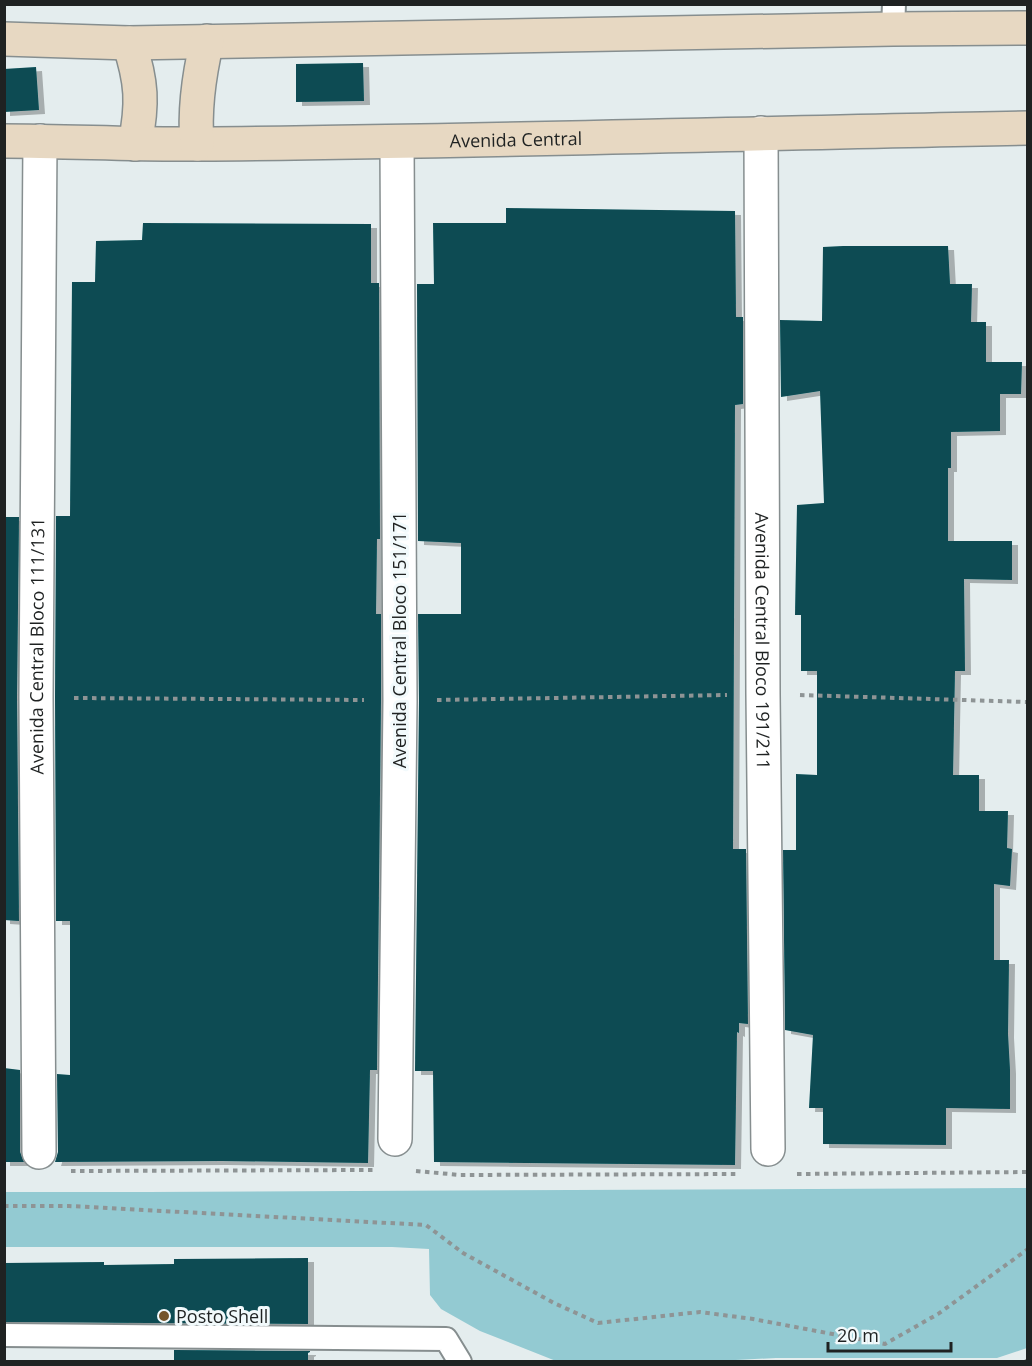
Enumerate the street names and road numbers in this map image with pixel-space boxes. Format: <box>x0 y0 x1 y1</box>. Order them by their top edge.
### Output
street label: Avenida Central <box>449 126 583 153</box>
street label: Avenida Central Bloco 151/171 <box>387 512 411 768</box>
street label: Avenida Central Bloco 191/211 <box>750 513 776 770</box>
street label: Avenida Central Bloco 111/131 <box>24 517 49 775</box>

